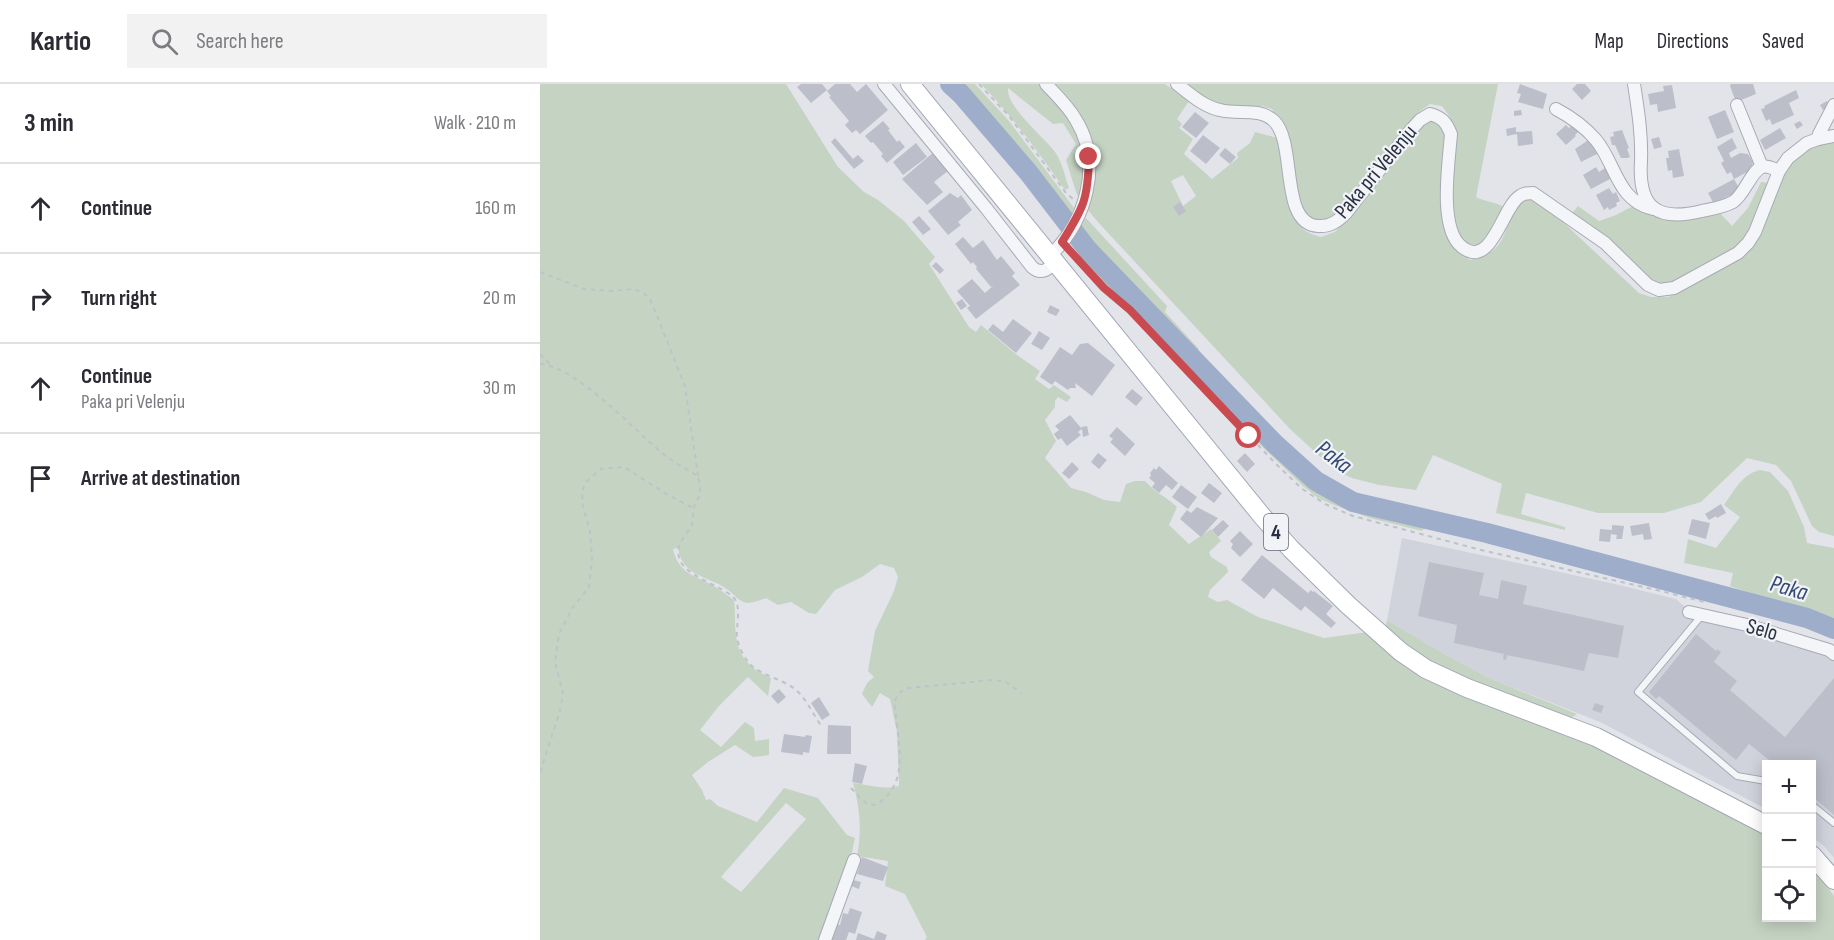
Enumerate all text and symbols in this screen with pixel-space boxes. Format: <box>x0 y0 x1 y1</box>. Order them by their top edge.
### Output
search box <box>127 14 547 68</box>
text: Kartio <box>30 25 91 58</box>
icon: search <box>148 25 181 58</box>
text: Search here <box>196 28 284 55</box>
text: Map <box>1594 29 1624 54</box>
text: Directions <box>1657 29 1729 54</box>
text: Saved <box>1762 29 1804 54</box>
text: 3 min <box>24 108 74 139</box>
text: Walk · 210 m <box>434 111 516 135</box>
street label: Paka pri Velenju <box>1329 120 1423 224</box>
route end <box>1075 143 1101 169</box>
icon: ahead <box>24 192 57 225</box>
text: Continue <box>81 195 152 222</box>
text: 160 m <box>475 196 516 220</box>
icon: right <box>24 282 57 315</box>
text: Turn right <box>81 285 157 312</box>
text: 20 m <box>483 286 516 310</box>
text: Continue <box>81 363 152 390</box>
icon: ahead <box>24 372 57 405</box>
text: 30 m <box>483 376 516 400</box>
text: Paka pri Velenju <box>81 390 185 414</box>
route start <box>1235 422 1261 448</box>
water label: Paka <box>1310 434 1358 480</box>
icon: arrive <box>24 462 57 495</box>
text: Arrive at destination <box>81 465 240 492</box>
road number: 4 <box>1264 514 1288 550</box>
water label: Paka <box>1767 569 1811 607</box>
street label: Selo <box>1743 613 1781 647</box>
map controls <box>1762 760 1816 922</box>
button: + <box>1762 760 1816 814</box>
button: − <box>1762 814 1816 868</box>
button: locate <box>1762 868 1816 922</box>

